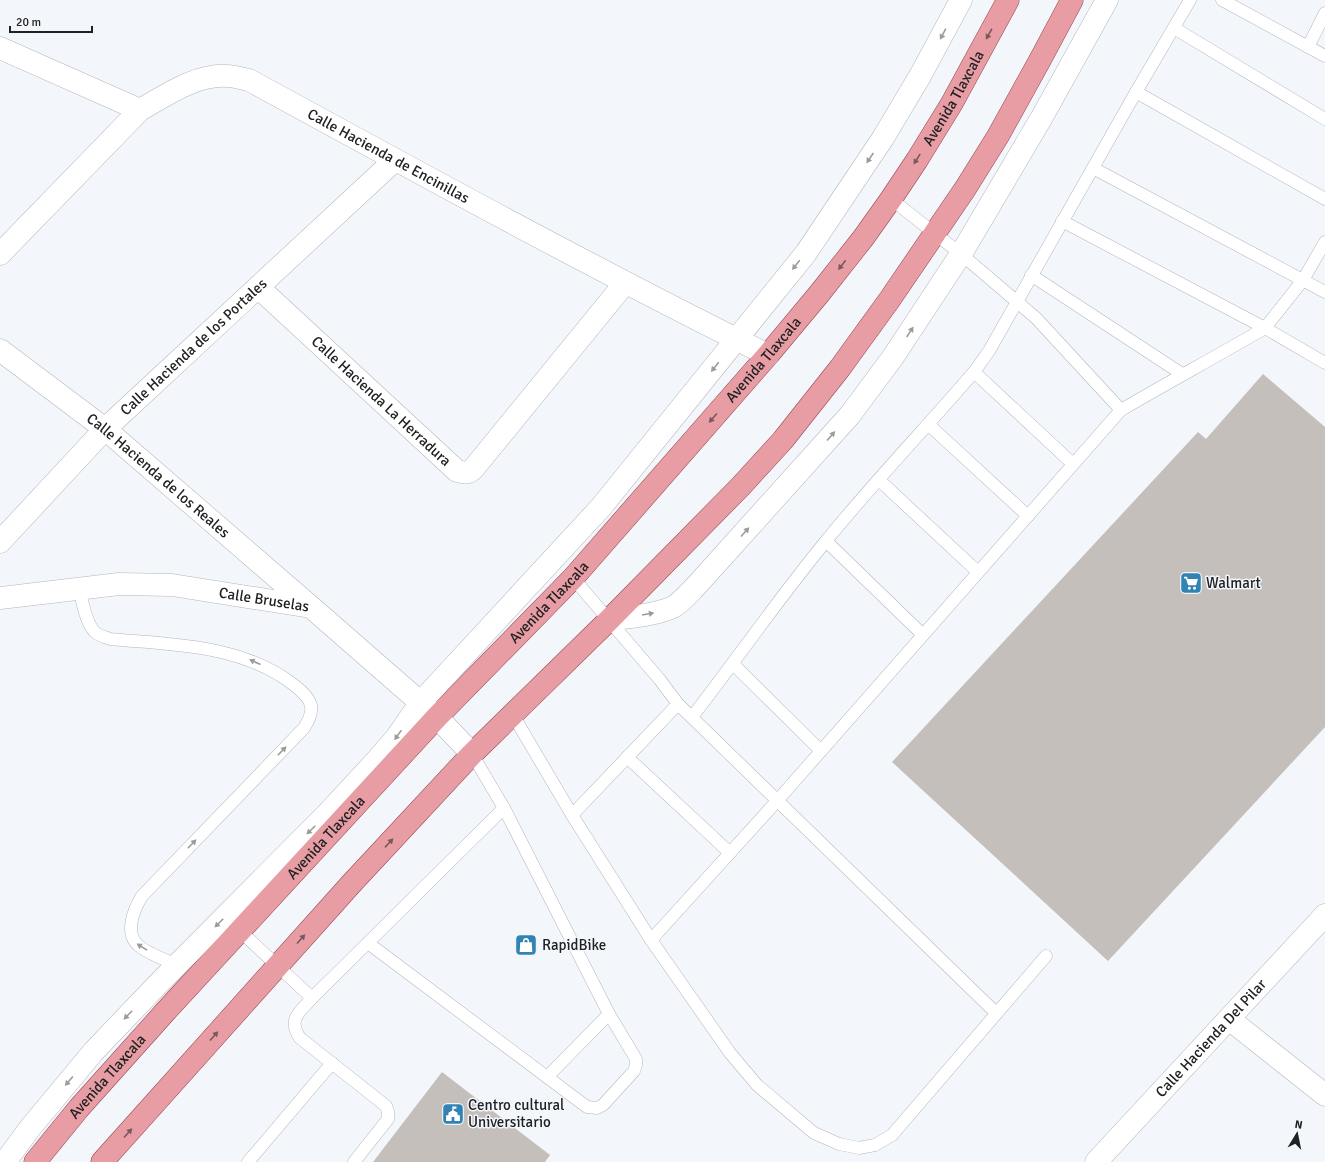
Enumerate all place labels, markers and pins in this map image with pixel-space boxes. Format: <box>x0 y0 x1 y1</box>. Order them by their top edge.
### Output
supermarket icon: Walmart <box>1178 570 1204 596</box>
place label: Walmart <box>1206 574 1261 592</box>
shop icon: RapidBike <box>513 932 539 958</box>
place label: RapidBike <box>542 936 606 954</box>
place label: Centro cultural Universitario <box>468 1096 565 1131</box>
public building icon: Centro cultural Universitario <box>440 1101 466 1127</box>

